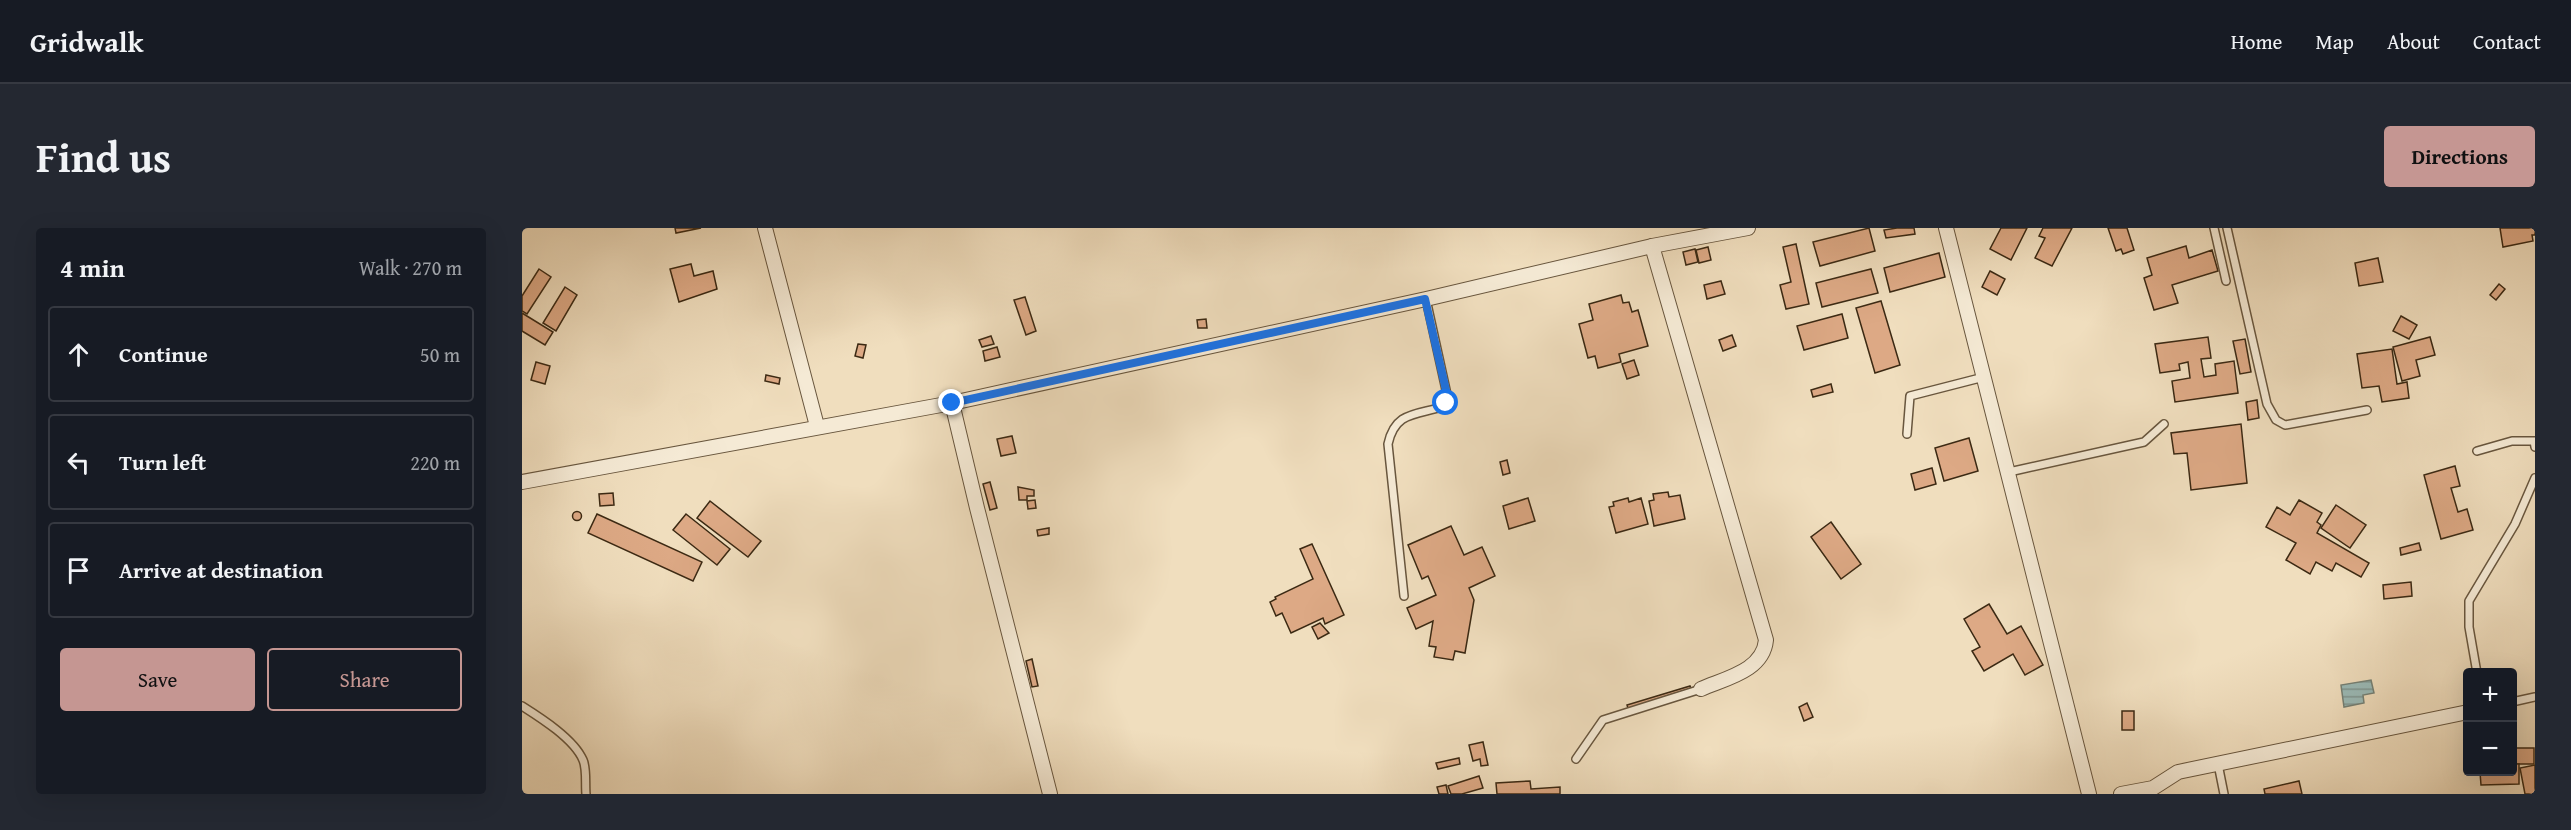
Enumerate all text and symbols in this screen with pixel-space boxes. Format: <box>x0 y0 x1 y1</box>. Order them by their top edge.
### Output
text: Gridwalk <box>30 21 143 62</box>
text: Home <box>2231 26 2282 57</box>
text: Map <box>2315 26 2354 57</box>
text: About <box>2387 26 2440 57</box>
text: Contact <box>2473 26 2541 57</box>
text: Find us <box>36 126 171 187</box>
button: Directions <box>2384 126 2535 187</box>
text: 4 min <box>60 248 125 287</box>
text: Walk · 270 m <box>359 253 462 282</box>
icon: ahead <box>62 338 95 371</box>
text: Continue <box>119 338 208 370</box>
text: 50 m <box>420 340 460 369</box>
route end <box>938 389 964 415</box>
route start <box>1432 389 1458 415</box>
icon: left <box>62 446 95 479</box>
text: Turn left <box>119 446 206 478</box>
text: 220 m <box>410 448 460 477</box>
icon: arrive <box>62 554 95 587</box>
text: Arrive at destination <box>119 554 323 586</box>
button: Save <box>60 648 255 711</box>
button: Share <box>267 648 462 711</box>
map controls <box>2463 668 2517 776</box>
button: + <box>2463 668 2517 722</box>
button: − <box>2463 722 2517 776</box>

